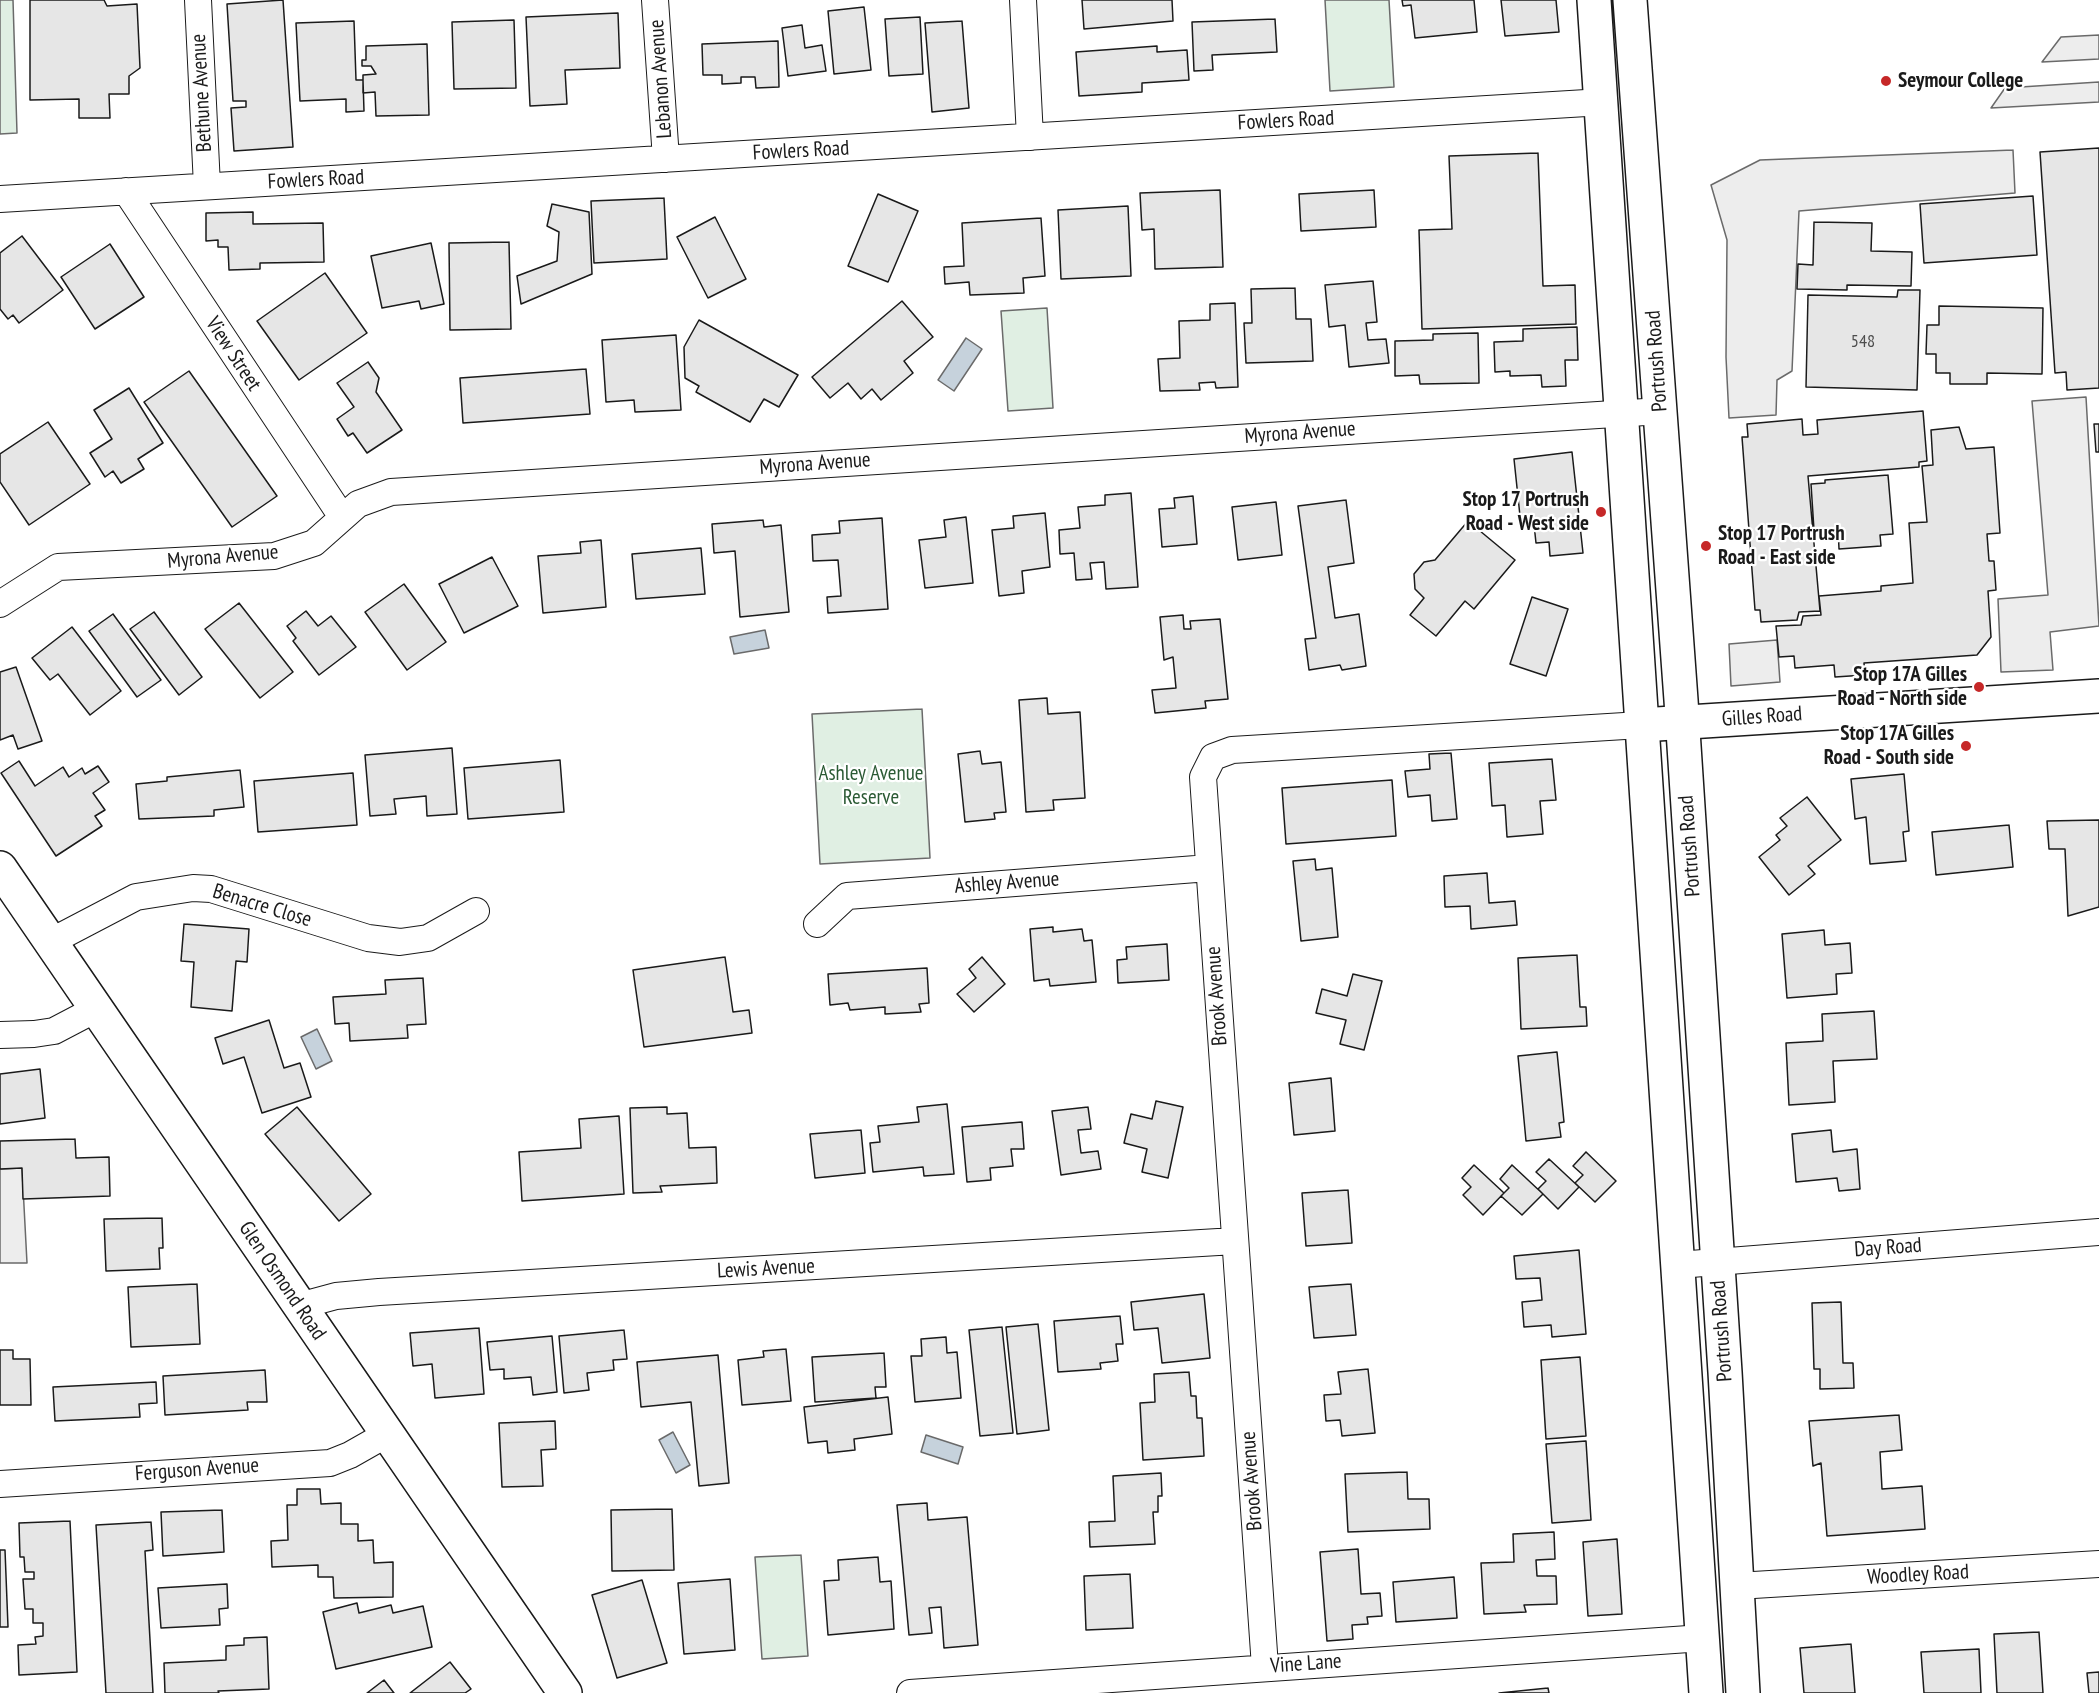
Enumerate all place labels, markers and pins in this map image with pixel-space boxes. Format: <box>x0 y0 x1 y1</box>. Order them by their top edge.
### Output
place label: Seymour College <box>1898 68 2023 94</box>
marker: Seymour College <box>1879 74 1893 88</box>
place label: Stop 17 Portrush Road - West side <box>1462 487 1589 537</box>
marker: Stop 17 Portrush Road - West side <box>1594 505 1608 519</box>
place label: Stop 17 Portrush Road - East side <box>1718 521 1845 571</box>
marker: Stop 17 Portrush Road - East side <box>1699 539 1713 553</box>
place label: Stop 17A Gilles Road - North side <box>1837 662 1967 712</box>
marker: Stop 17A Gilles Road - North side <box>1972 680 1986 694</box>
place label: Stop 17A Gilles Road - South side <box>1824 721 1954 771</box>
marker: Stop 17A Gilles Road - South side <box>1959 739 1973 753</box>

